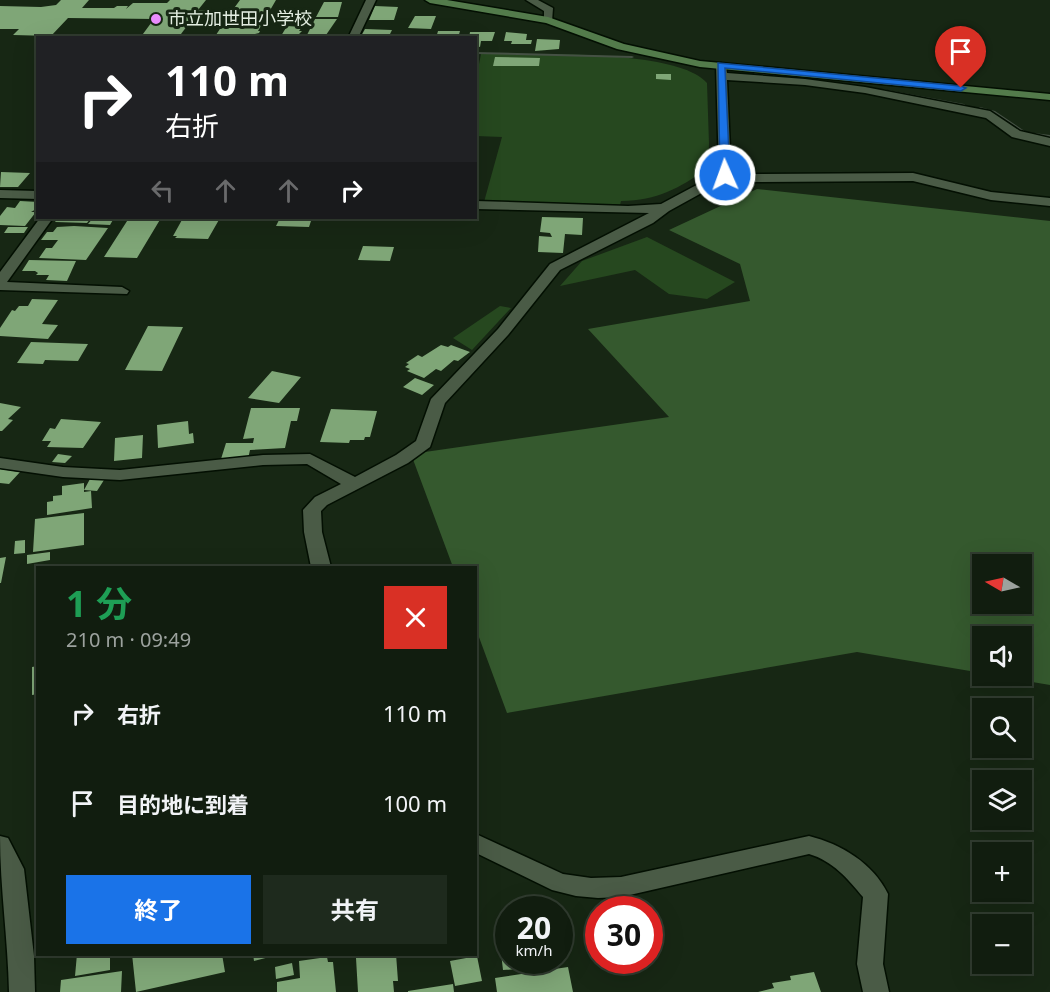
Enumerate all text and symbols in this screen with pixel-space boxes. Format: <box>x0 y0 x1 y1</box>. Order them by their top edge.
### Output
place label: 市立加世田小学校 <box>168 6 312 30</box>
marker: 市立加世田小学校 <box>149 12 163 26</box>
pin <box>935 26 986 88</box>
icon: arrive <box>944 35 977 68</box>
text: 110 m <box>165 51 289 108</box>
icon: right <box>66 60 144 138</box>
text: 右折 <box>165 107 219 144</box>
position arrow <box>693 143 757 207</box>
icon: left <box>146 174 179 207</box>
icon: ahead <box>209 174 242 207</box>
icon: ahead <box>272 174 305 207</box>
icon: right <box>335 174 368 207</box>
north arrow <box>972 554 1032 614</box>
map controls <box>972 554 1032 974</box>
text: 1 分 <box>66 579 132 628</box>
button: close <box>384 586 447 649</box>
text: 210 m · 09:49 <box>66 626 191 653</box>
button: sound <box>972 626 1032 686</box>
icon: right <box>66 697 99 730</box>
text: 110 m <box>383 698 447 728</box>
button: search <box>972 698 1032 758</box>
text: 右折 <box>117 699 161 729</box>
button: layers <box>972 770 1032 830</box>
icon: arrive <box>66 787 99 820</box>
text: 100 m <box>383 788 447 818</box>
text: 目的地に到着 <box>117 789 249 819</box>
button: + <box>972 842 1032 902</box>
button: 終了 <box>66 875 251 944</box>
button: 共有 <box>263 875 447 944</box>
speed limit sign: 30 <box>585 896 663 974</box>
text: 20 <box>517 907 551 948</box>
button: − <box>972 914 1032 974</box>
text: km/h <box>516 940 552 960</box>

